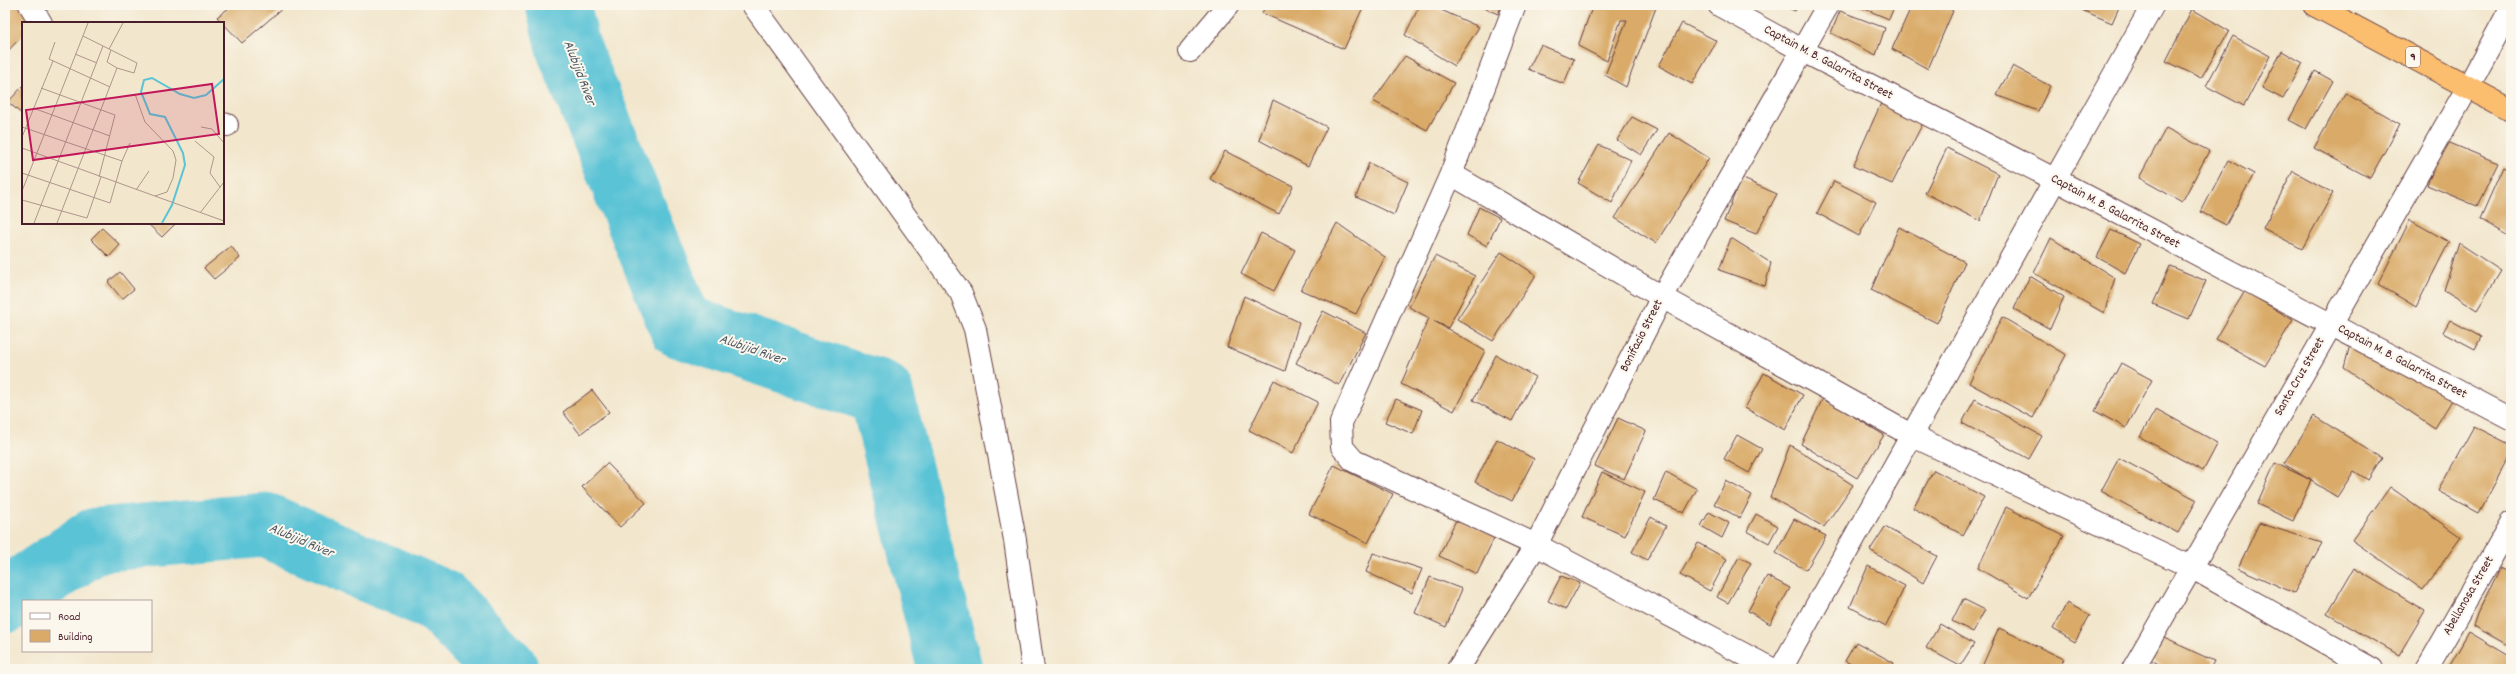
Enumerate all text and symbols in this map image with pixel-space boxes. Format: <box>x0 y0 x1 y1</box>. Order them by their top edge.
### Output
street label: Captain M. B. Galarrita Street <box>1760 21 1896 105</box>
inset map <box>22 22 224 224</box>
water label: Alubijid River <box>557 38 601 110</box>
road number: 9 <box>2406 47 2420 67</box>
street label: Captain M. B. Galarrita Street <box>2047 170 2183 254</box>
street label: Bonifacio Street <box>1616 296 1668 375</box>
street label: Captain M. B. Galarrita Street <box>2334 320 2470 404</box>
water label: Alubijid River <box>716 329 789 371</box>
street label: Santa Cruz Street <box>2270 334 2330 420</box>
water label: Alubijid River <box>266 518 338 564</box>
street label: Abellanosa Street <box>2439 553 2499 639</box>
legend <box>22 600 152 652</box>
text: Road <box>58 609 80 626</box>
text: Building <box>58 629 93 646</box>

